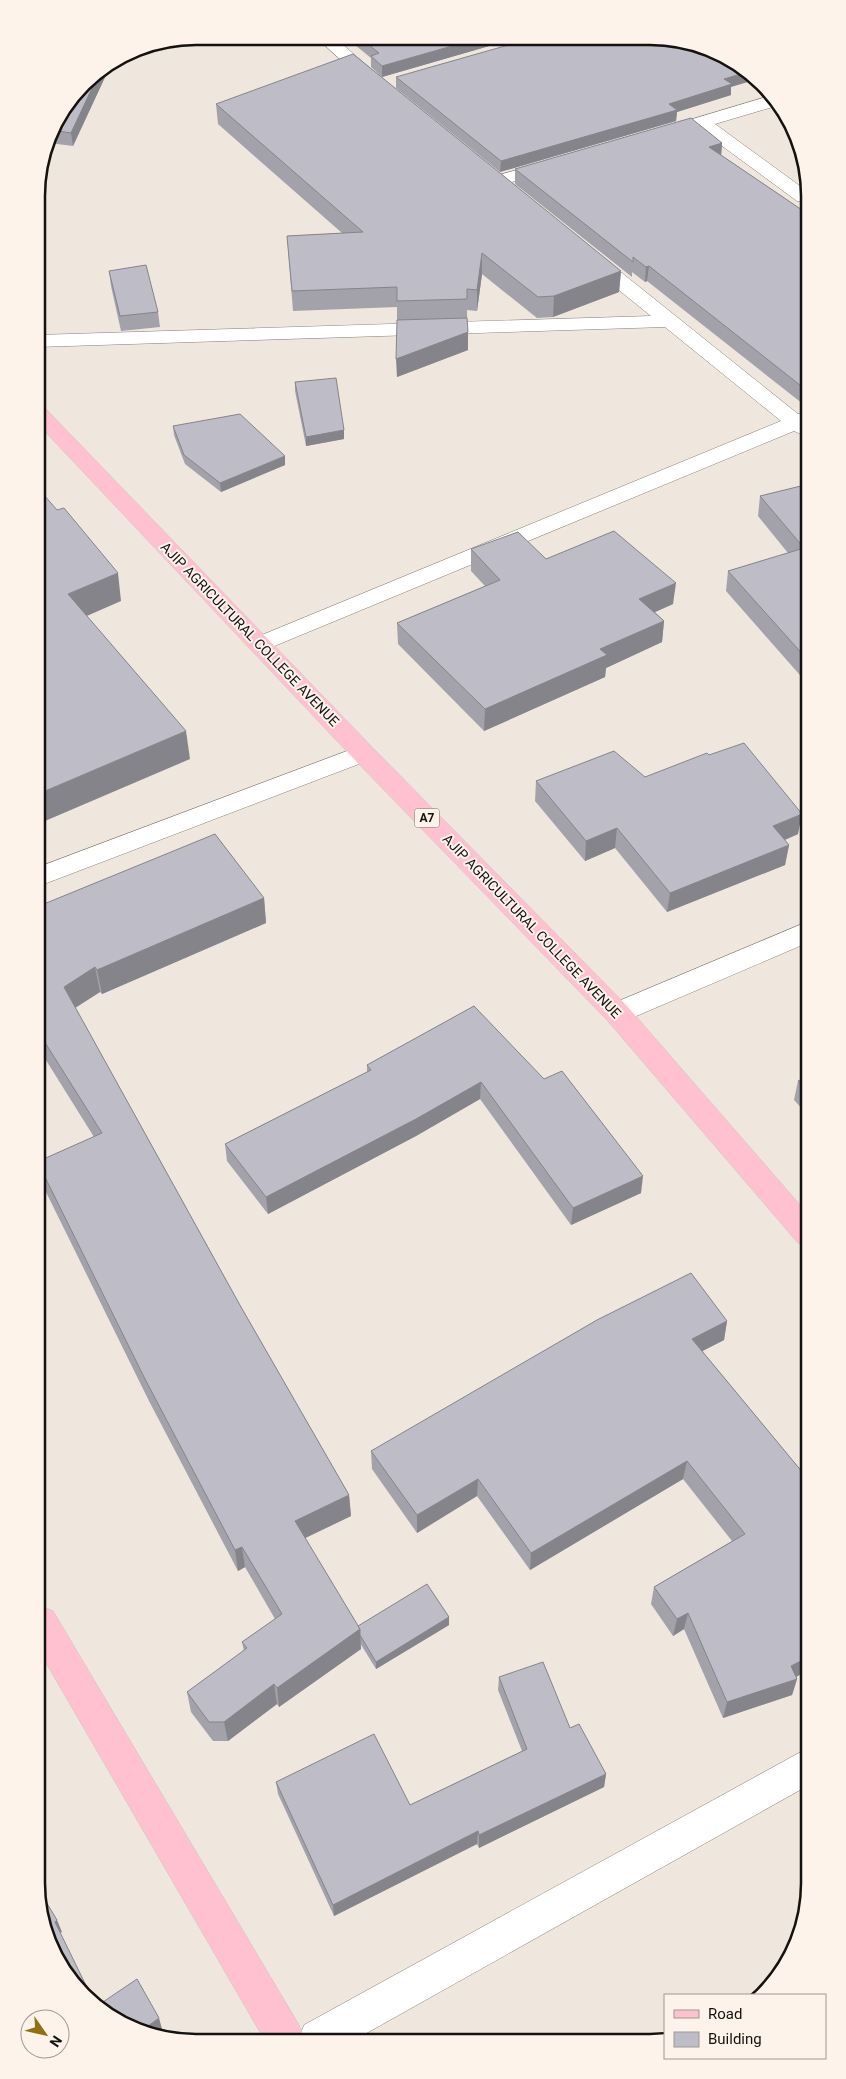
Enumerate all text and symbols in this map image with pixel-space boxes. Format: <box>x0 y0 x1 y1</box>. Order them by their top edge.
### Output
street label: AJIP AGRICULTURAL COLLEGE AVENUE <box>158 539 342 729</box>
road number: A7 <box>414 808 440 828</box>
street label: AJIP AGRICULTURAL COLLEGE AVENUE <box>440 831 624 1021</box>
legend <box>664 1994 826 2059</box>
text: Road <box>708 2005 742 2023</box>
north arrow <box>20 2009 70 2059</box>
text: Building <box>708 2030 762 2048</box>
text: N <box>46 2033 65 2050</box>

